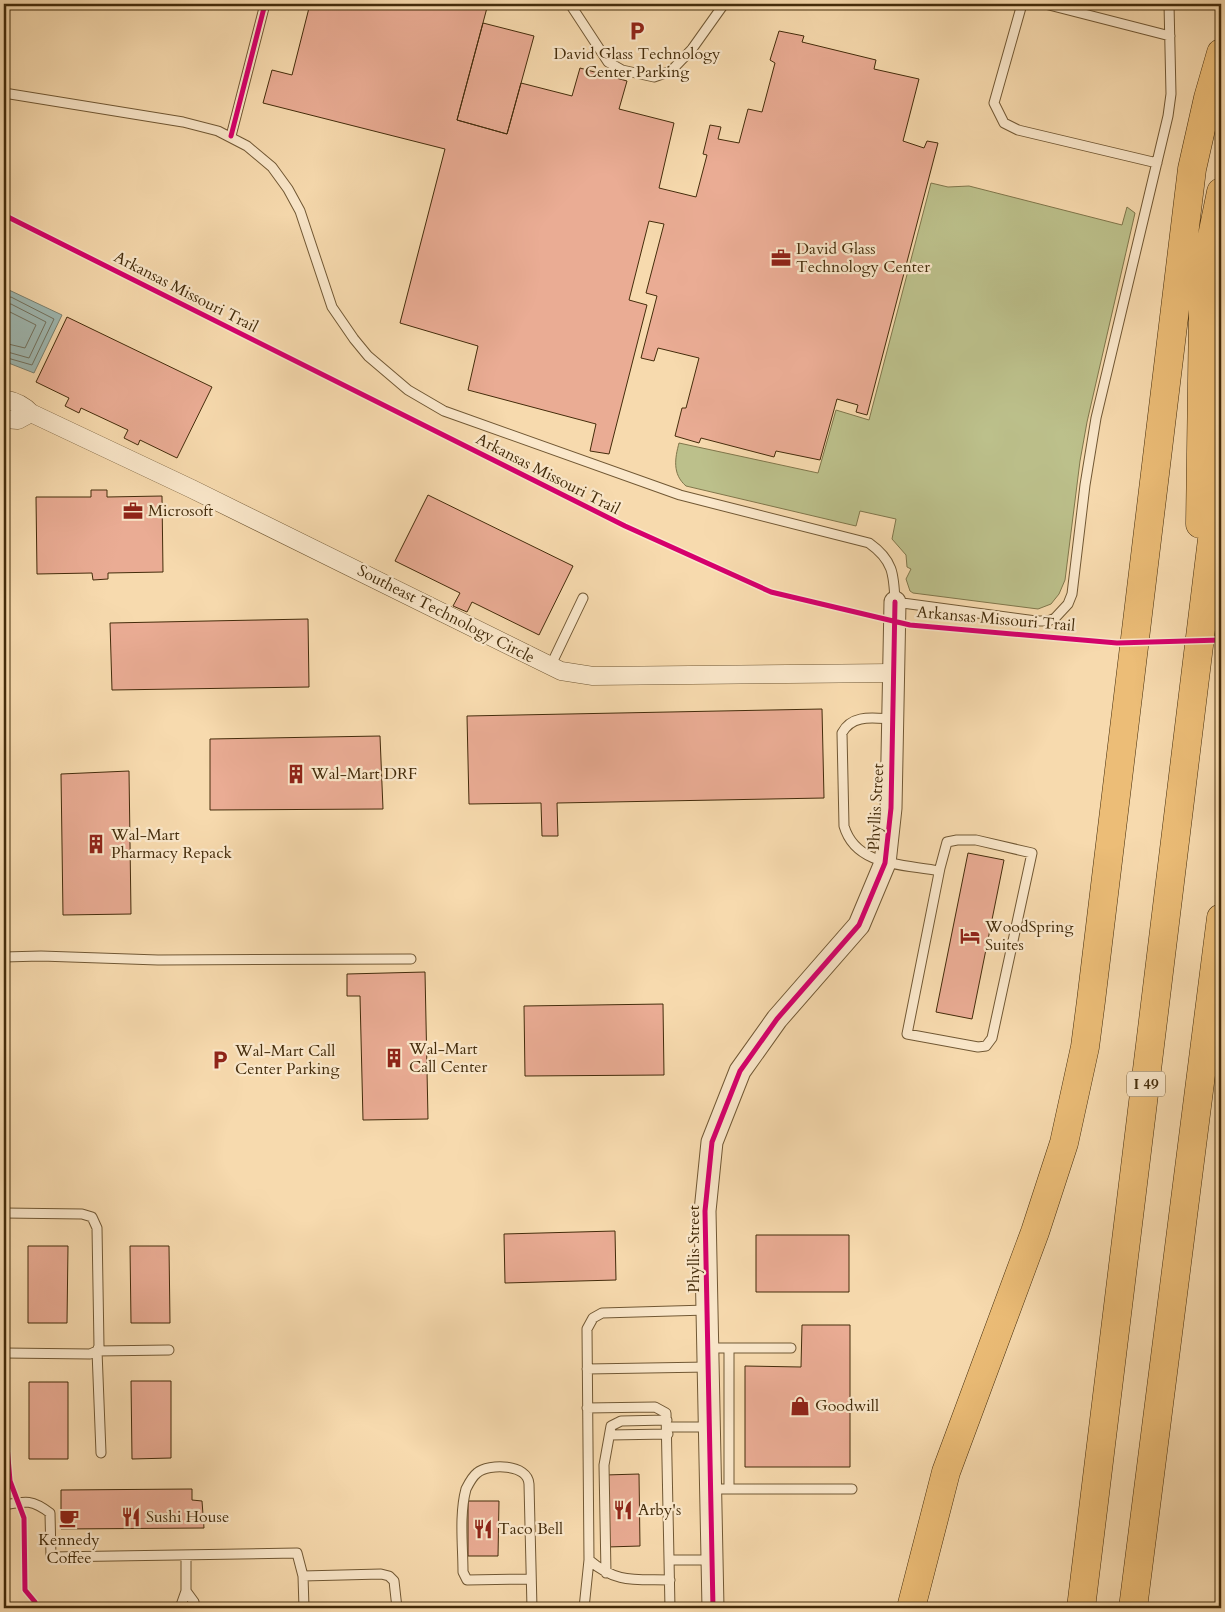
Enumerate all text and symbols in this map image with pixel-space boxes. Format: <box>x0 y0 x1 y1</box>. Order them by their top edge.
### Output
parking icon: David Glass Technology Center Parking <box>626 20 648 42</box>
place label: David Glass Technology Center Parking <box>554 43 721 83</box>
place label: David Glass Technology Center <box>796 238 930 278</box>
street label: Arkansas Missouri Trail <box>110 246 262 338</box>
office icon: David Glass Technology Center <box>770 247 792 269</box>
street label: Arkansas Missouri Trail <box>472 428 624 520</box>
office icon: Microsoft <box>122 500 144 522</box>
place label: Microsoft <box>148 500 213 522</box>
street label: Southeast Technology Circle <box>353 560 539 668</box>
street label: Arkansas Missouri Trail <box>916 601 1076 637</box>
building icon: Wal-Mart DRF <box>285 763 307 785</box>
place label: Wal-Mart DRF <box>310 763 417 785</box>
street label: Phyllis Street <box>863 763 889 851</box>
place label: Wal-Mart Pharmacy Repack <box>110 824 233 864</box>
building icon: Wal-Mart Pharmacy Repack <box>85 833 107 855</box>
place label: WoodSpring Suites <box>984 916 1073 956</box>
hotel icon: WoodSpring Suites <box>959 925 981 947</box>
place label: Wal-Mart Call Center <box>408 1038 488 1078</box>
place label: Wal-Mart Call Center Parking <box>234 1040 339 1080</box>
building icon: Wal-Mart Call Center <box>383 1047 405 1069</box>
parking icon: Wal-Mart Call Center Parking <box>209 1049 231 1071</box>
road number: I 49 <box>1127 1072 1165 1096</box>
street label: Phyllis Street <box>683 1205 705 1293</box>
shop icon: Goodwill <box>789 1395 811 1417</box>
place label: Goodwill <box>815 1395 879 1417</box>
restaurant icon: Arby's <box>612 1499 634 1521</box>
place label: Arby's <box>638 1499 681 1521</box>
restaurant icon: Sushi House <box>120 1506 142 1528</box>
place label: Sushi House <box>146 1506 229 1528</box>
cafe icon: Kennedy Coffee <box>58 1507 80 1529</box>
restaurant icon: Taco Bell <box>472 1518 494 1540</box>
place label: Taco Bell <box>498 1518 563 1540</box>
place label: Kennedy Coffee <box>38 1529 100 1569</box>

